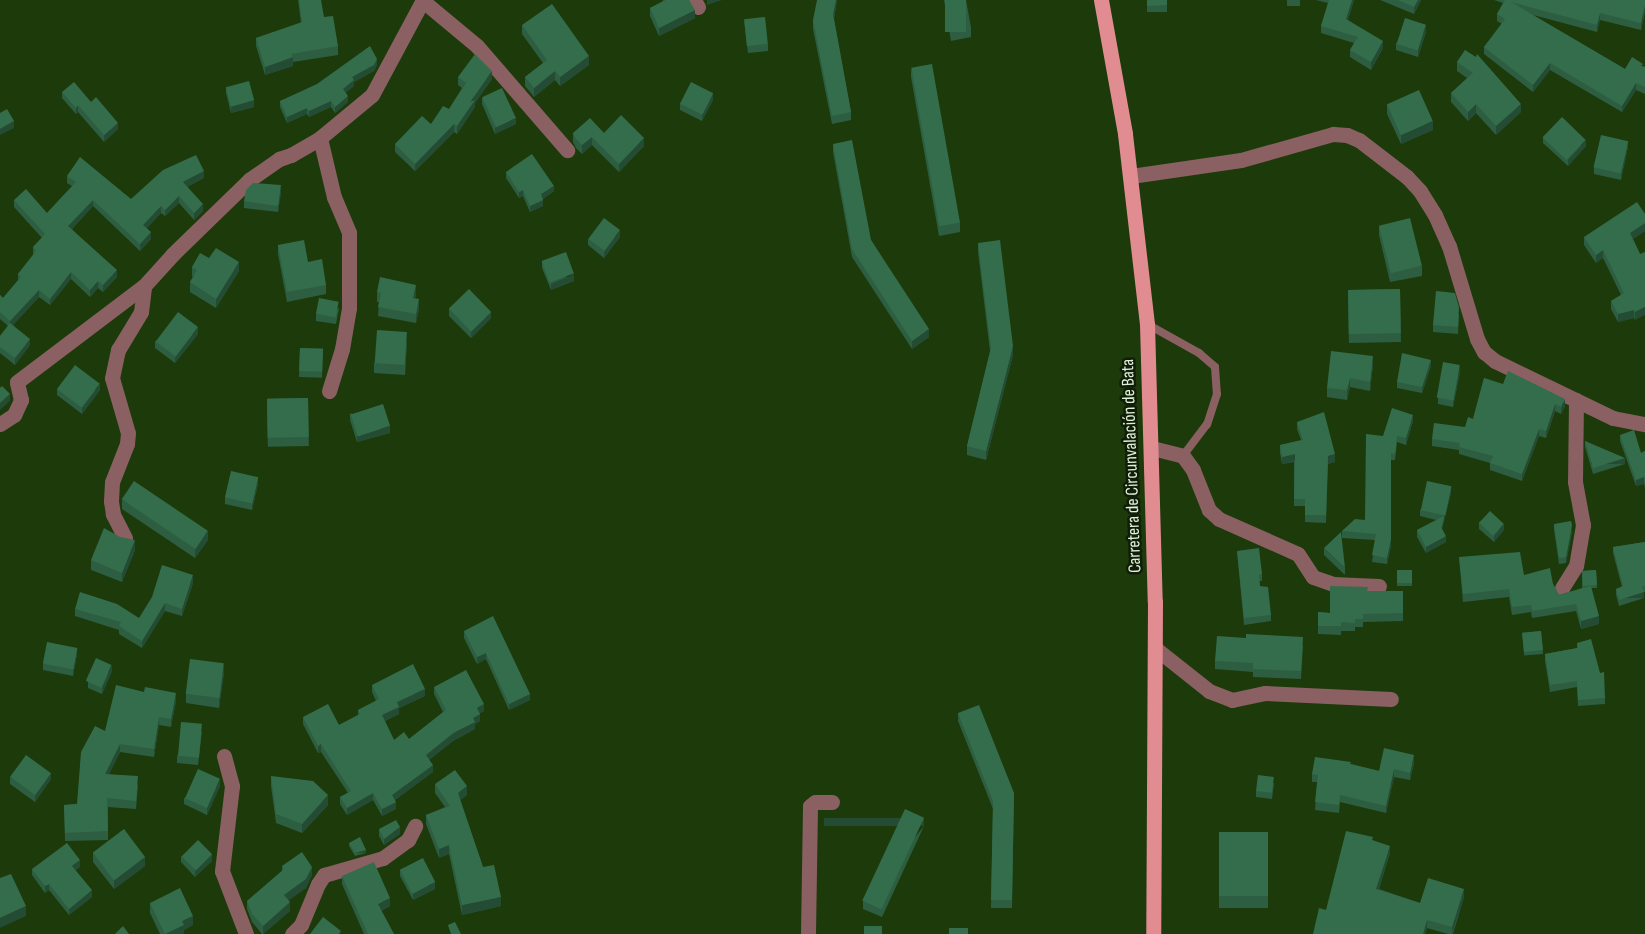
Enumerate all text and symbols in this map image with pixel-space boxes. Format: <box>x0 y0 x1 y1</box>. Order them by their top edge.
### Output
street label: Carretera de Circunvalación de Bata <box>1117 359 1147 573</box>

